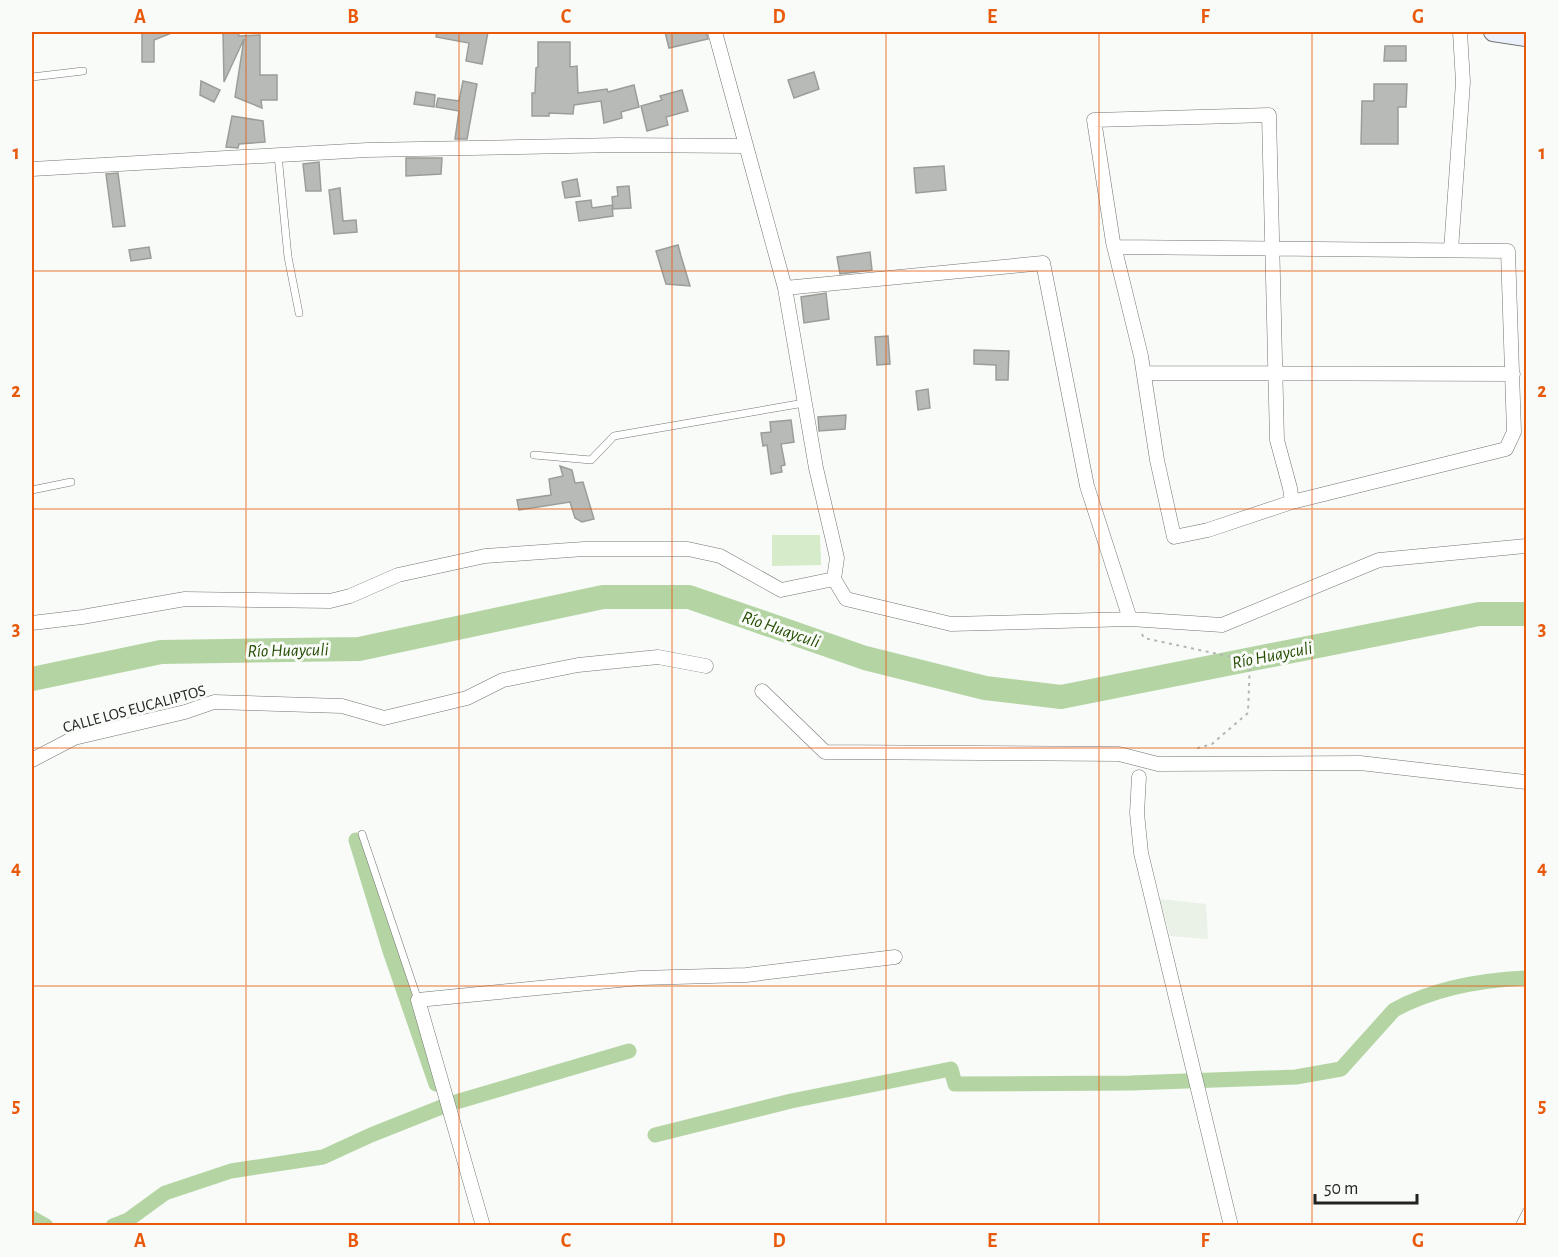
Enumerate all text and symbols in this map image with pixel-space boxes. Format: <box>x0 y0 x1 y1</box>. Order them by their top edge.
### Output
text: A <box>134 7 146 27</box>
text: B <box>347 7 359 27</box>
text: C <box>561 7 572 27</box>
text: D <box>772 7 786 27</box>
text: E <box>987 7 997 27</box>
text: F <box>1200 7 1210 27</box>
text: G <box>1412 7 1424 27</box>
text: 1 <box>12 143 20 163</box>
text: 1 <box>1538 143 1546 163</box>
text: 2 <box>11 381 21 401</box>
text: 2 <box>1537 381 1547 401</box>
water label: Río Huayculi <box>739 608 822 652</box>
text: 3 <box>12 619 20 639</box>
text: 3 <box>1538 619 1546 639</box>
water label: Río Huayculi <box>1231 639 1314 673</box>
water label: Río Huayculi <box>247 641 329 661</box>
street label: CALLE LOS EUCALIPTOS <box>61 682 207 736</box>
text: 4 <box>11 858 21 878</box>
text: 4 <box>1537 858 1547 878</box>
text: 5 <box>12 1096 20 1116</box>
text: 5 <box>1538 1096 1546 1116</box>
scale bar <box>1315 1167 1417 1205</box>
text: 50 m <box>1324 1180 1358 1198</box>
text: A <box>134 1231 146 1251</box>
text: B <box>347 1231 359 1251</box>
text: C <box>561 1231 572 1251</box>
text: D <box>772 1231 786 1251</box>
text: E <box>987 1231 997 1251</box>
text: F <box>1200 1231 1210 1251</box>
text: G <box>1412 1231 1424 1251</box>

